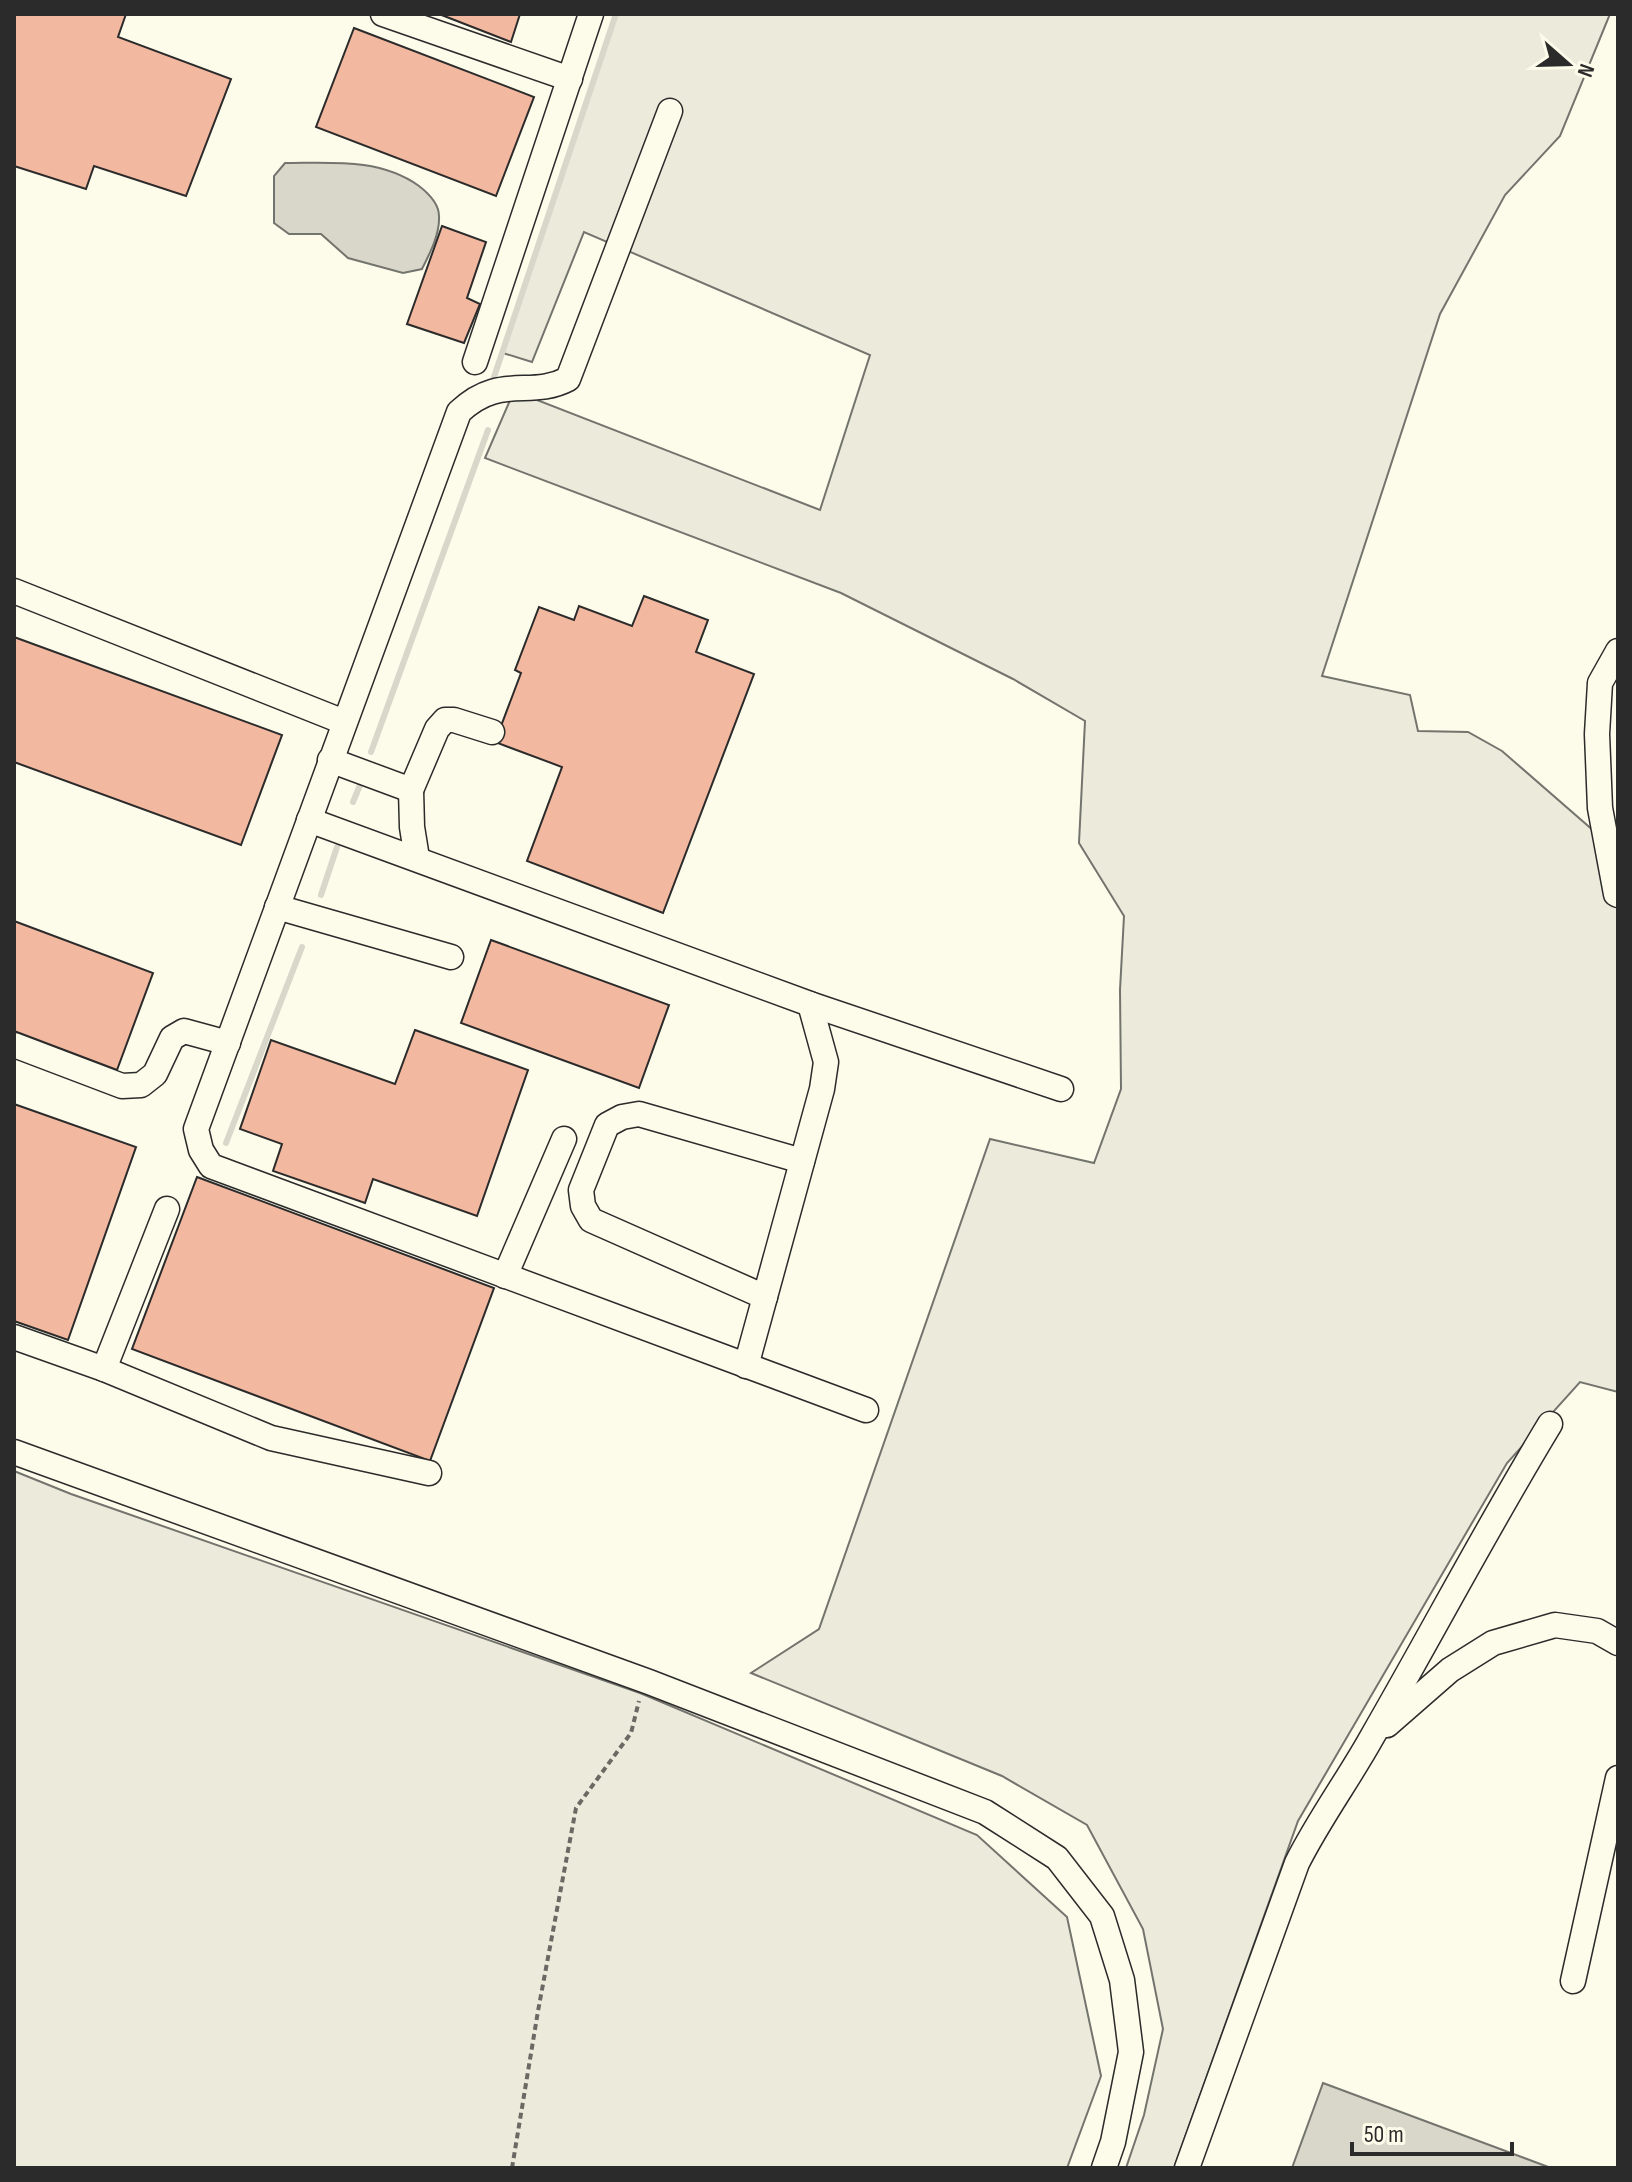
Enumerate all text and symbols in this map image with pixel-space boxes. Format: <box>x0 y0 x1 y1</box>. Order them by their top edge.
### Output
north arrow <box>1528 24 1608 104</box>
text: N <box>1571 60 1600 80</box>
scale bar <box>1352 2106 1512 2156</box>
text: 50 m <box>1364 2120 1404 2149</box>

